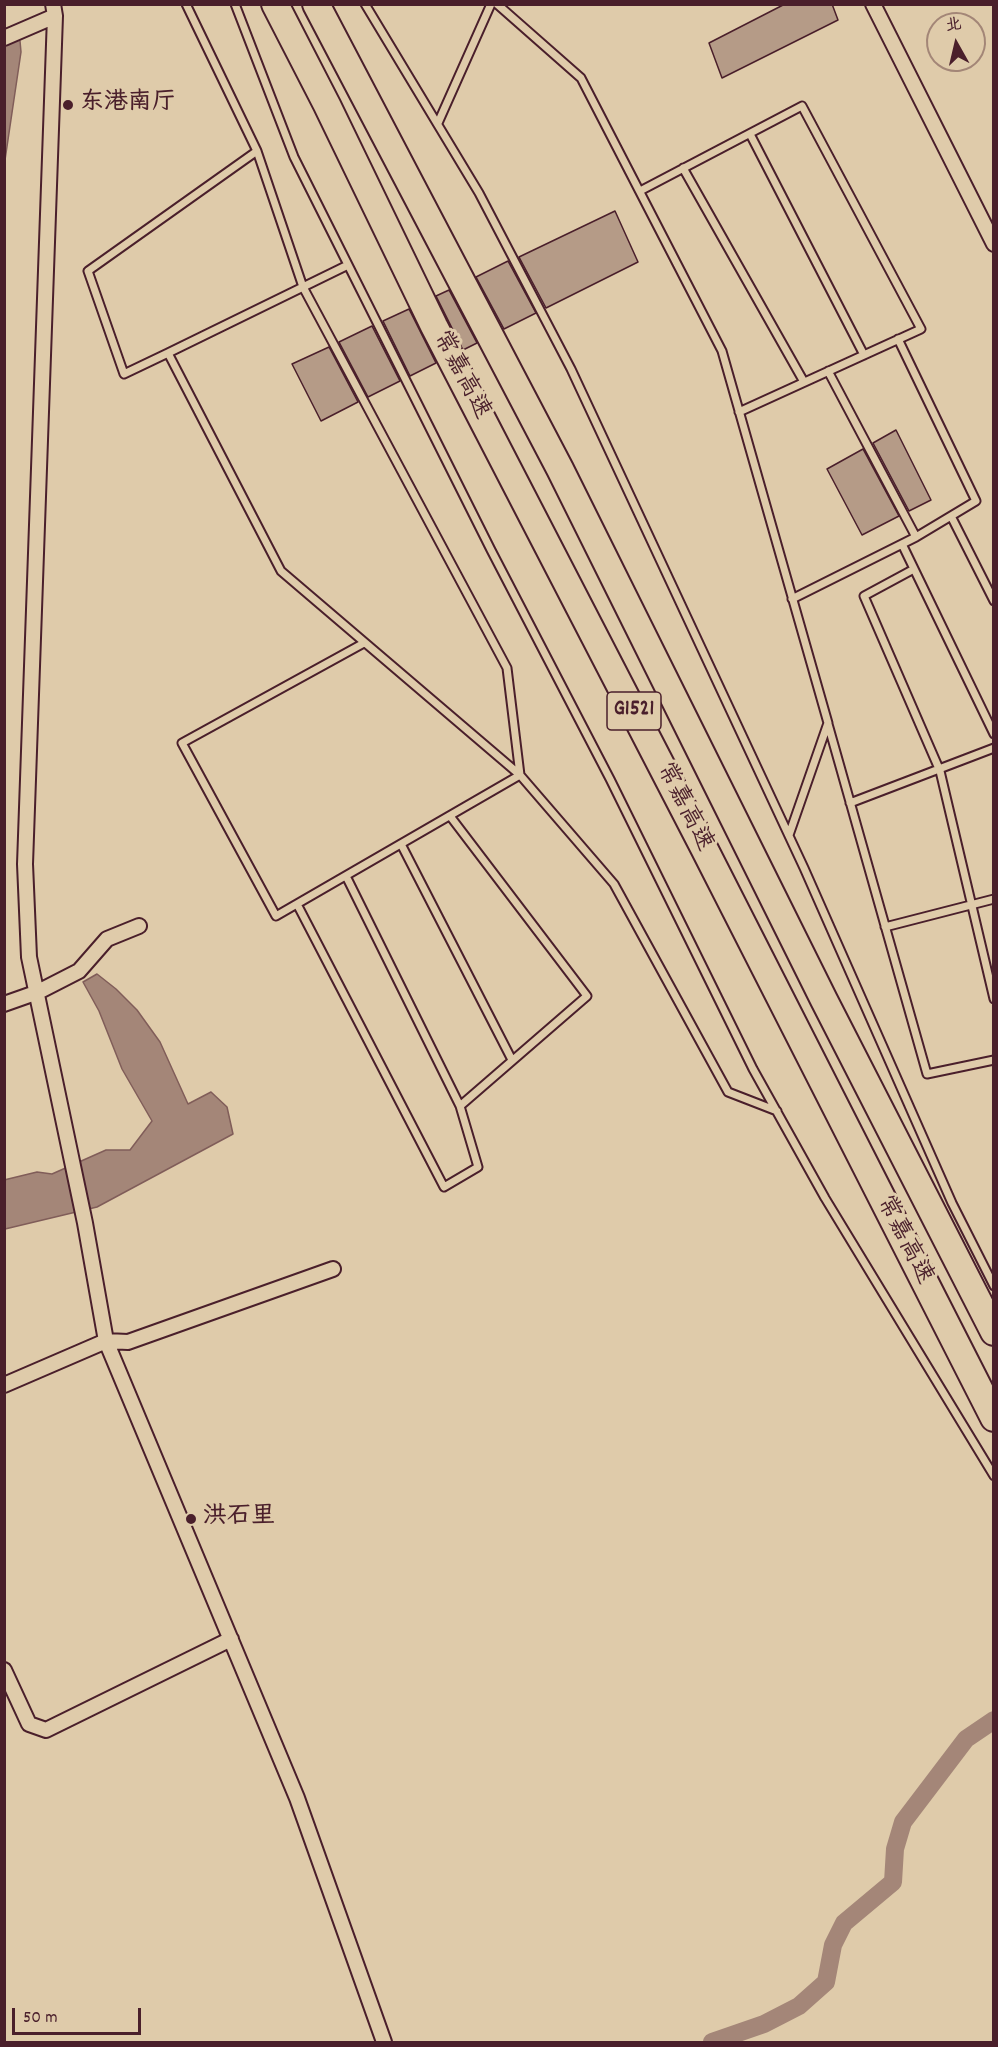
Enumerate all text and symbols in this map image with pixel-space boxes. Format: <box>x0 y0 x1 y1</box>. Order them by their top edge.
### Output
north arrow <box>926 12 986 72</box>
text: 北 <box>944 13 963 38</box>
place label: 东港南厅 <box>80 91 176 119</box>
marker: 东港南厅 <box>61 98 75 112</box>
street label: 常嘉高速 <box>425 327 495 425</box>
road number: G1521 <box>607 692 661 730</box>
street label: 常嘉高速 <box>648 759 718 857</box>
street label: 常嘉高速 <box>868 1192 938 1290</box>
place label: 洪石里 <box>203 1505 275 1533</box>
marker: 洪石里 <box>184 1512 198 1526</box>
scale bar <box>15 1996 144 2034</box>
text: 50 m <box>23 2006 58 2031</box>

